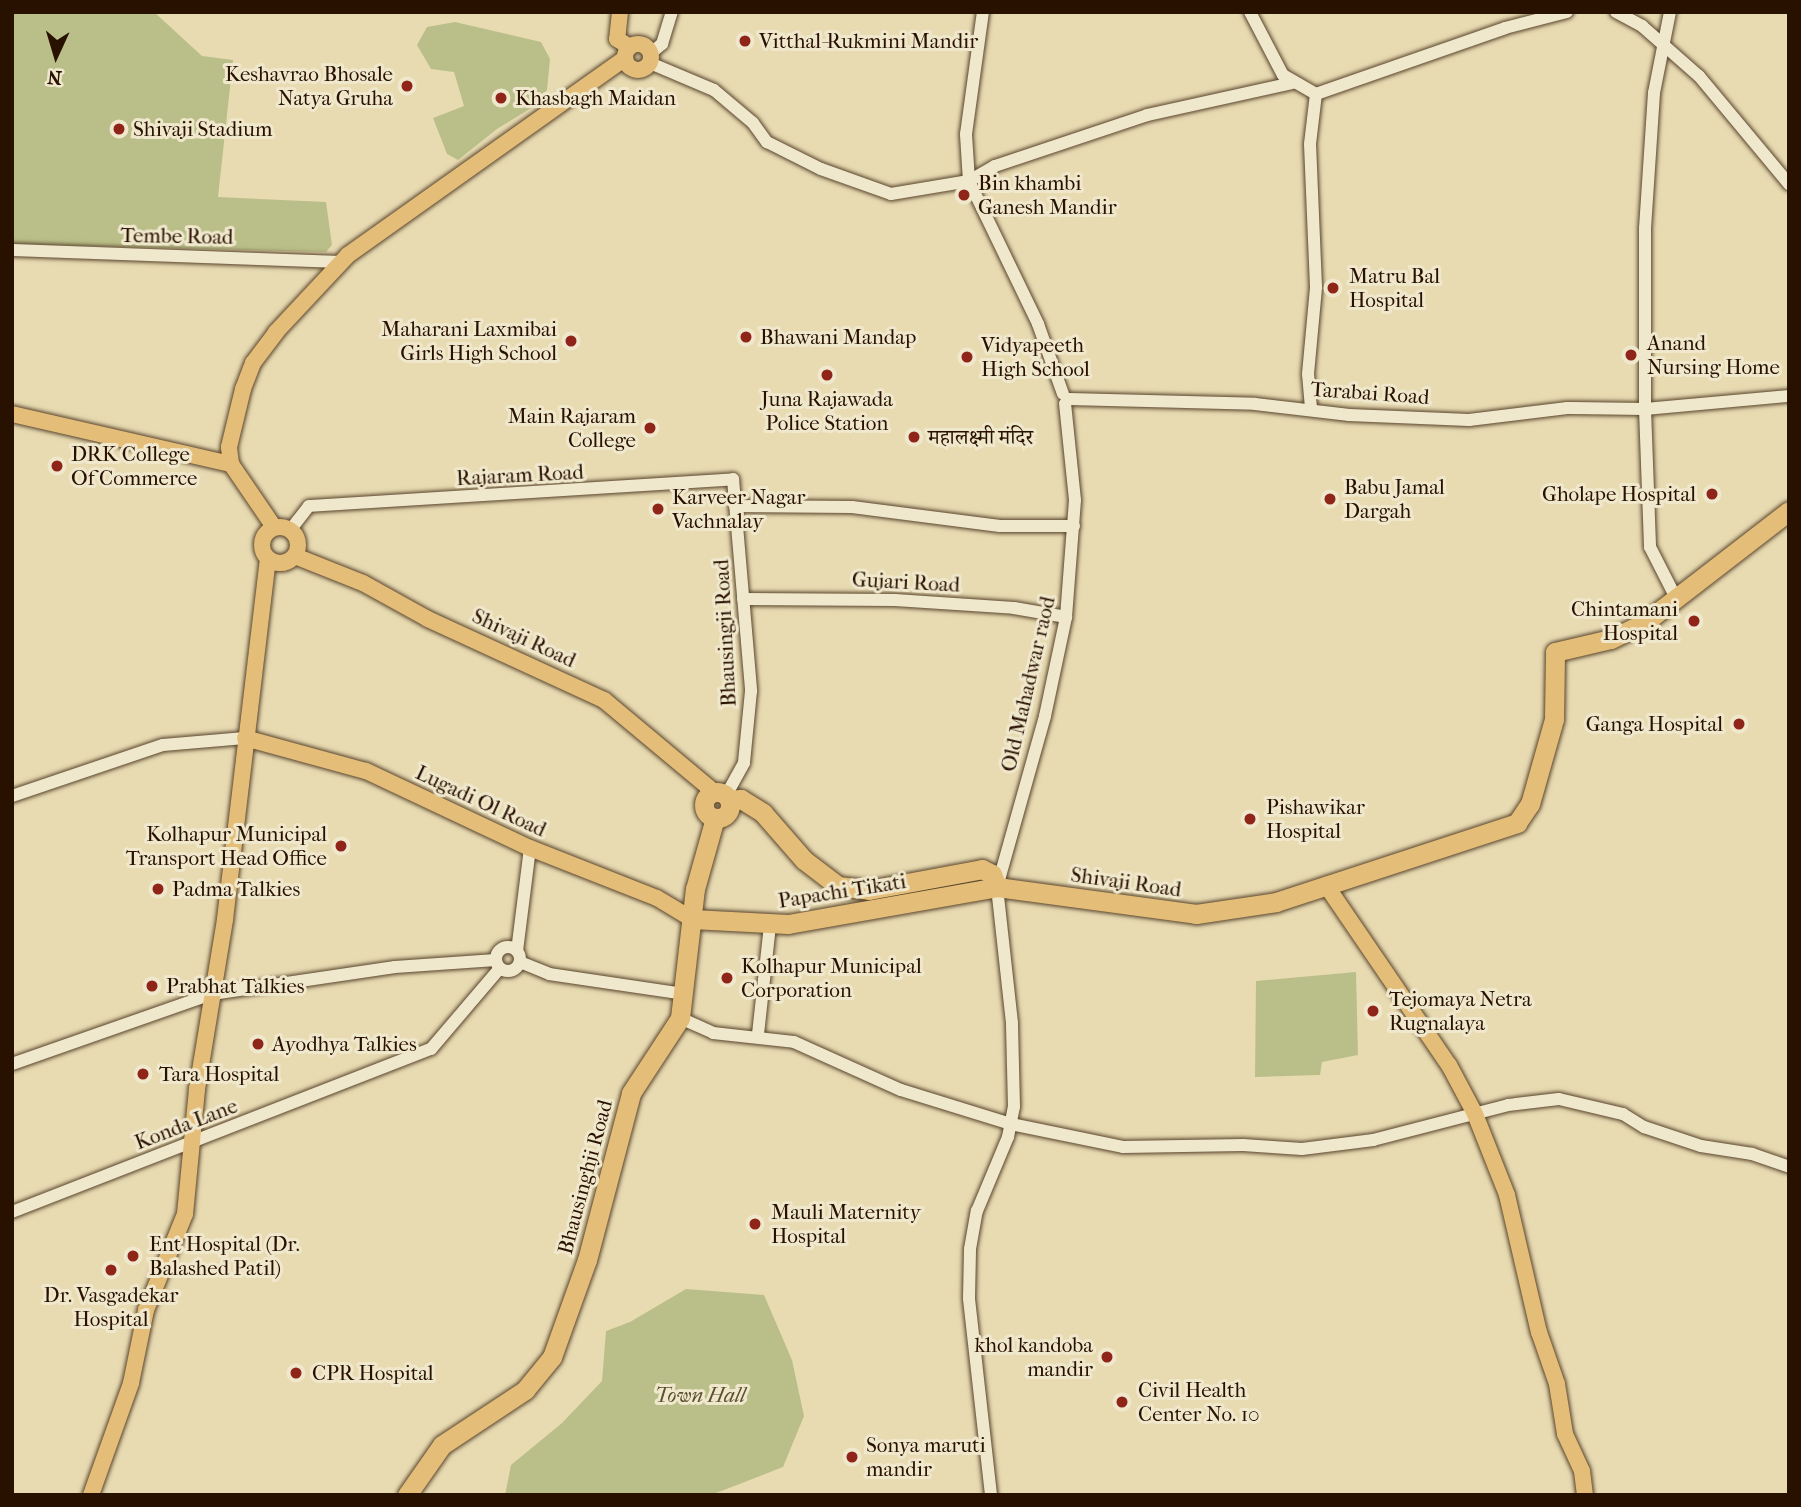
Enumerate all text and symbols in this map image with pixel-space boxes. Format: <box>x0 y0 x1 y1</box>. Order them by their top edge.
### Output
north arrow <box>21 21 91 91</box>
place label: Vitthal-Rukmini Mandir <box>759 28 978 54</box>
marker: Vitthal-Rukmini Mandir <box>737 33 753 49</box>
place label: Keshavrao Bhosale Natya Gruha <box>225 61 393 111</box>
text: N <box>47 65 63 88</box>
marker: Keshavrao Bhosale Natya Gruha <box>399 78 415 94</box>
place label: Khasbagh Maidan <box>515 85 676 111</box>
marker: Khasbagh Maidan <box>493 90 509 106</box>
place label: Shivaji Stadium <box>133 116 272 142</box>
marker: Shivaji Stadium <box>111 121 127 137</box>
place label: Bin khambi Ganesh Mandir <box>978 170 1117 220</box>
marker: Bin khambi Ganesh Mandir <box>956 187 972 203</box>
street label: Tembe Road <box>120 222 234 250</box>
place label: Matru Bal Hospital <box>1349 263 1440 313</box>
marker: Matru Bal Hospital <box>1323 278 1343 298</box>
place label: Maharani Laxmibai Girls High School <box>381 316 557 366</box>
place label: Bhawani Mandap <box>760 324 916 350</box>
marker: Bhawani Mandap <box>738 329 754 345</box>
place label: Anand Nursing Home <box>1647 330 1780 380</box>
place label: Vidyapeeth High School <box>981 332 1090 382</box>
marker: Maharani Laxmibai Girls High School <box>563 333 579 349</box>
marker: Anand Nursing Home <box>1621 345 1641 365</box>
marker: Vidyapeeth High School <box>959 349 975 365</box>
marker: Juna Rajawada Police Station <box>819 367 835 383</box>
street label: Tarabai Road <box>1310 376 1430 410</box>
place label: Juna Rajawada Police Station <box>761 386 893 436</box>
place label: Main Rajaram College <box>508 403 636 453</box>
marker: Main Rajaram College <box>642 420 658 436</box>
place label: महालक्ष्मी मंदिर <box>928 424 1033 450</box>
marker: महालक्ष्मी मंदिर <box>906 429 922 445</box>
place label: DRK College Of Commerce <box>71 441 197 491</box>
marker: DRK College Of Commerce <box>49 458 65 474</box>
street label: Rajaram Road <box>456 459 584 491</box>
place label: Babu Jamal Dargah <box>1344 474 1445 524</box>
place label: Gholape Hospital <box>1542 481 1696 507</box>
place label: Karveer Nagar Vachnalay <box>672 484 805 534</box>
marker: Gholape Hospital <box>1702 484 1722 504</box>
marker: Babu Jamal Dargah <box>1322 491 1338 507</box>
marker: Karveer Nagar Vachnalay <box>650 501 666 517</box>
street label: Bhausingji Road <box>709 559 741 707</box>
street label: Gujari Road <box>851 567 961 597</box>
street label: Old Mahadwar raod <box>996 594 1060 774</box>
place label: Chintamani Hospital <box>1571 596 1678 646</box>
street label: Shivaji Road <box>468 603 580 673</box>
marker: Chintamani Hospital <box>1684 611 1704 631</box>
place label: Ganga Hospital <box>1586 711 1723 737</box>
marker: Ganga Hospital <box>1729 714 1749 734</box>
street label: Lugadi Ol Road <box>412 760 550 842</box>
place label: Pishawikar Hospital <box>1266 794 1365 844</box>
marker: Pishawikar Hospital <box>1240 809 1260 829</box>
place label: Kolhapur Municipal Transport Head Office <box>126 821 327 871</box>
marker: Kolhapur Municipal Transport Head Office <box>333 838 349 854</box>
street label: Shivaji Road <box>1069 862 1183 902</box>
street label: Papachi Tikati <box>776 868 908 914</box>
place label: Padma Talkies <box>172 876 300 902</box>
marker: Padma Talkies <box>150 881 166 897</box>
place label: Kolhapur Municipal Corporation <box>741 953 922 1003</box>
marker: Kolhapur Municipal Corporation <box>719 970 735 986</box>
place label: Prabhat Talkies <box>166 973 305 999</box>
marker: Prabhat Talkies <box>144 978 160 994</box>
place label: Tejomaya Netra Rugnalaya <box>1389 986 1532 1036</box>
marker: Tejomaya Netra Rugnalaya <box>1363 1001 1383 1021</box>
place label: Ayodhya Talkies <box>272 1031 417 1057</box>
marker: Ayodhya Talkies <box>250 1036 266 1052</box>
place label: Tara Hospital <box>159 1061 279 1087</box>
marker: Tara Hospital <box>133 1064 153 1084</box>
street label: Konda Lane <box>131 1093 241 1155</box>
street label: Bhausinghji Road <box>552 1097 618 1257</box>
place label: Mauli Maternity Hospital <box>771 1199 921 1249</box>
marker: Mauli Maternity Hospital <box>745 1214 765 1234</box>
place label: Ent Hospital (Dr. Balashed Patil) <box>149 1231 300 1281</box>
marker: Ent Hospital (Dr. Balashed Patil) <box>123 1246 143 1266</box>
marker: Dr. Vasgadekar Hospital <box>101 1260 121 1280</box>
place label: Dr. Vasgadekar Hospital <box>44 1282 178 1332</box>
place label: khol kandoba mandir <box>974 1332 1093 1382</box>
marker: khol kandoba mandir <box>1099 1349 1115 1365</box>
place label: CPR Hospital <box>312 1360 434 1386</box>
marker: CPR Hospital <box>286 1363 306 1383</box>
place label: Civil Health Center No. 10 <box>1138 1377 1260 1427</box>
park label: Town Hall <box>655 1382 745 1408</box>
marker: Civil Health Center No. 10 <box>1112 1392 1132 1412</box>
place label: Sonya maruti mandir <box>866 1432 986 1482</box>
marker: Sonya maruti mandir <box>844 1449 860 1465</box>

